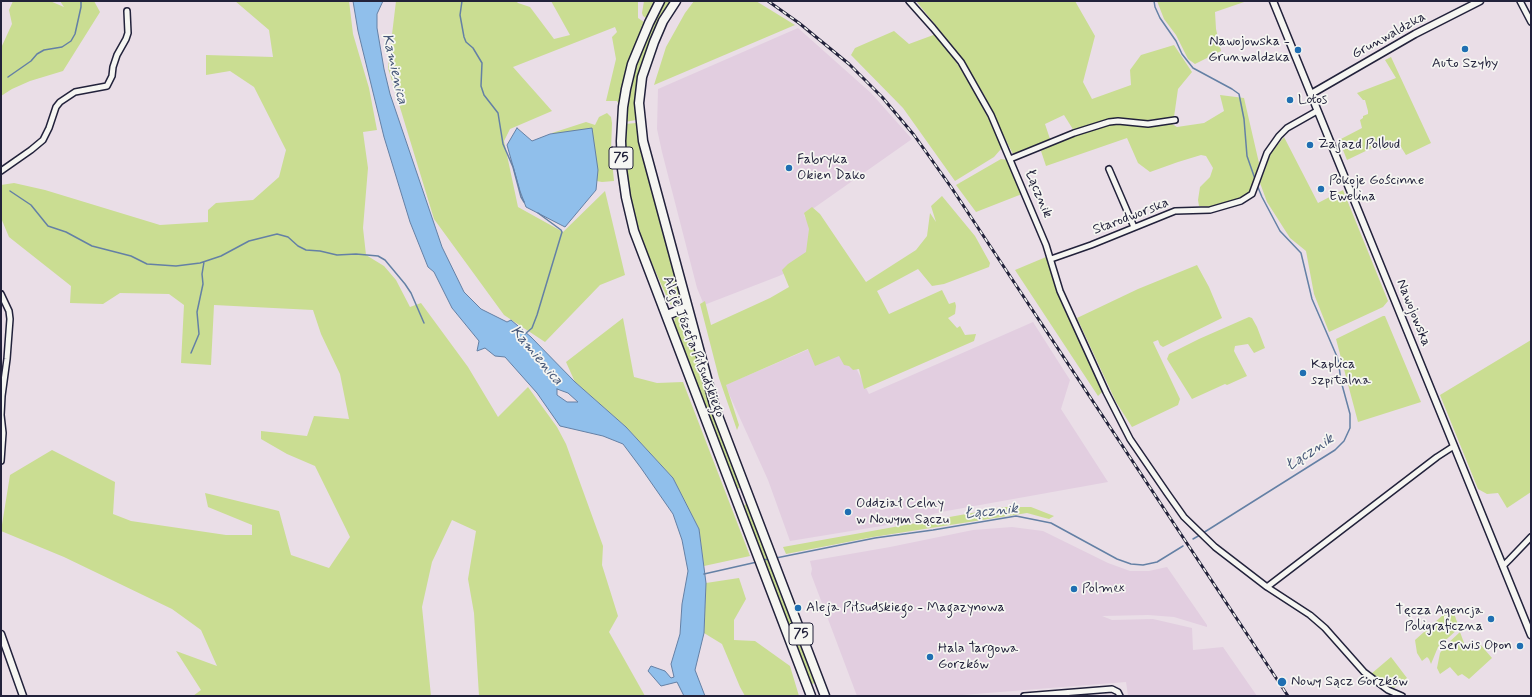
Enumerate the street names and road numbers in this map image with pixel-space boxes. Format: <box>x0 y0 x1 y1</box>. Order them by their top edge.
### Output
street label: Grunwaldzka <box>1349 9 1429 63</box>
road number: 75 <box>609 147 633 169</box>
street label: Łącznik <box>1020 167 1056 221</box>
street label: Starodworska <box>1091 195 1171 239</box>
street label: Aleje Józefa Piłsudskiego <box>658 274 728 420</box>
street label: Nawojowska <box>1392 277 1434 349</box>
road number: 75 <box>789 623 813 645</box>

